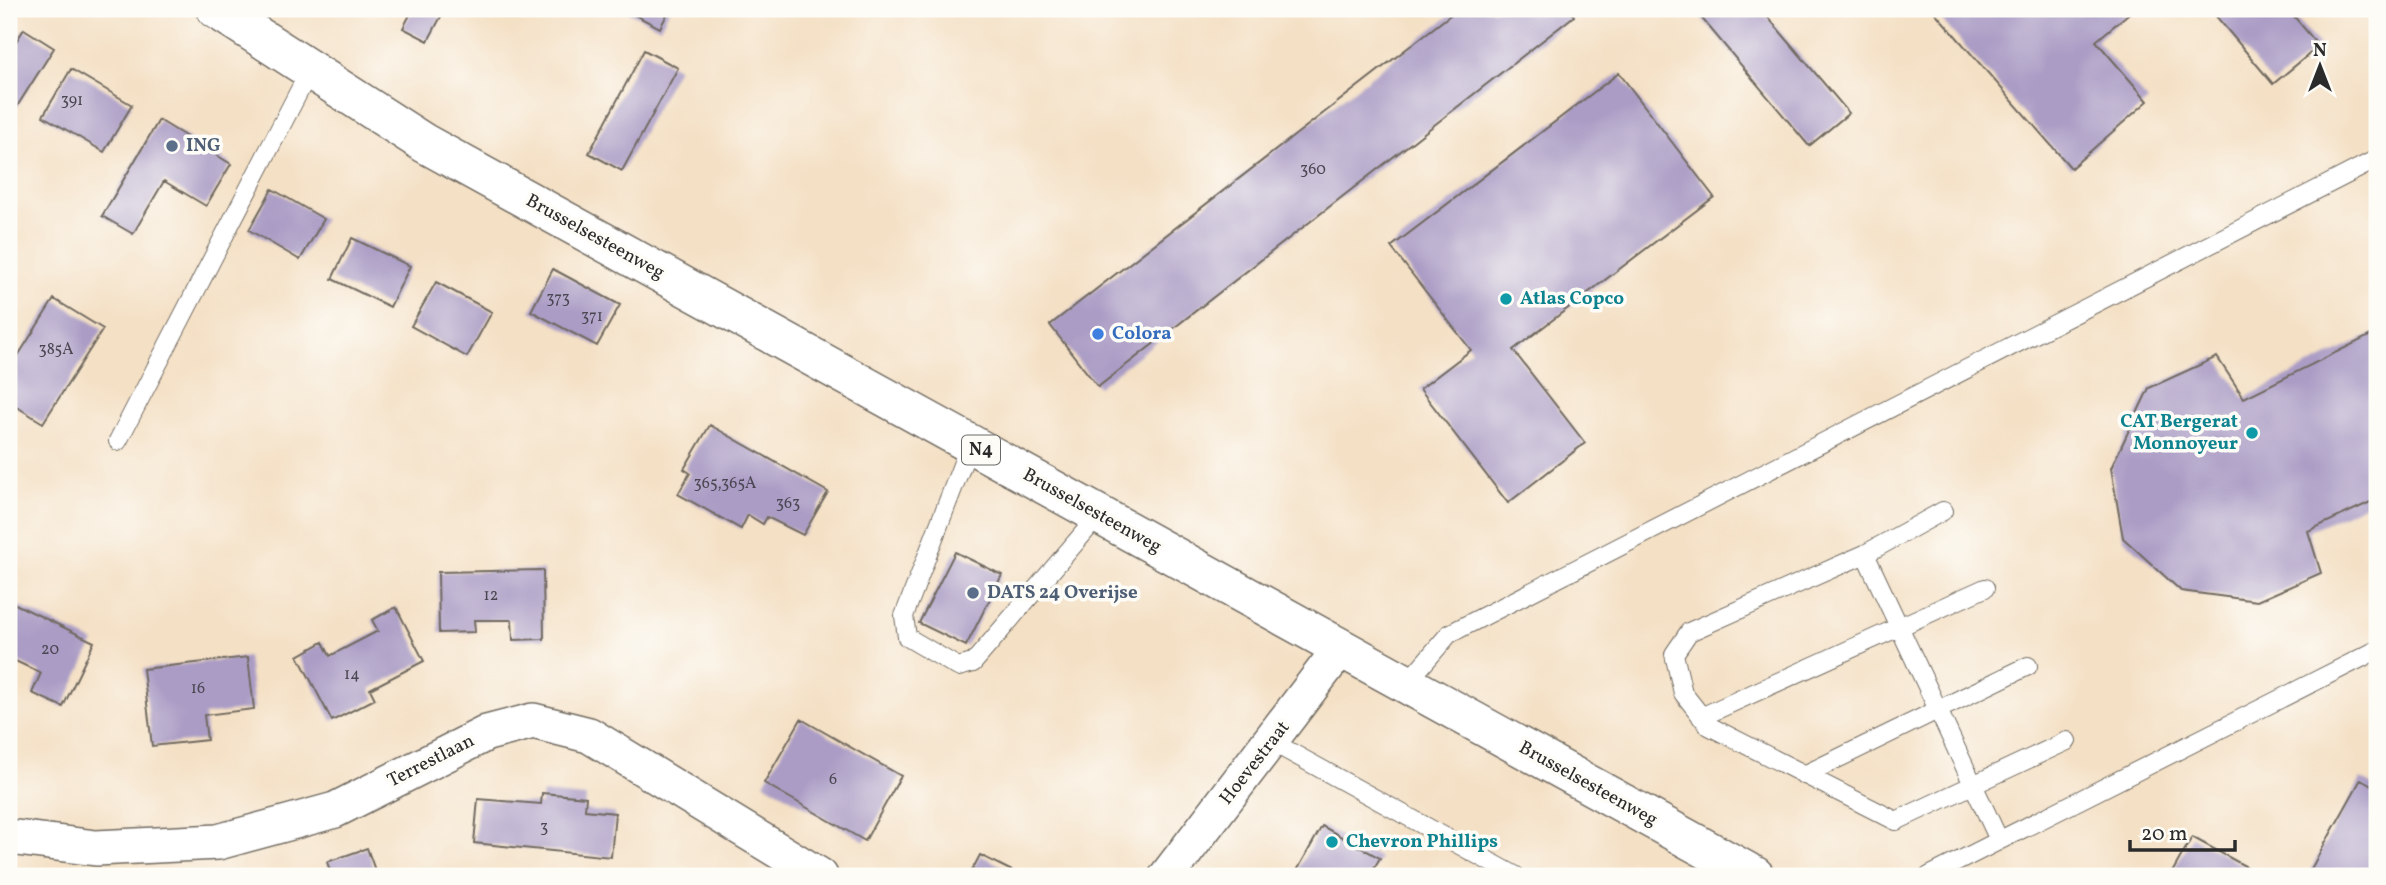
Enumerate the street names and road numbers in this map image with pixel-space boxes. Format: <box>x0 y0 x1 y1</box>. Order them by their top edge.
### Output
street label: Brusselsesteenweg <box>521 188 669 286</box>
road number: N4 <box>962 436 1000 464</box>
street label: Brusselsesteenweg <box>1018 462 1166 560</box>
street label: Hoevestraat <box>1214 715 1296 810</box>
street label: Terrestlaan <box>383 728 479 794</box>
street label: Brusselsesteenweg <box>1514 735 1662 833</box>

